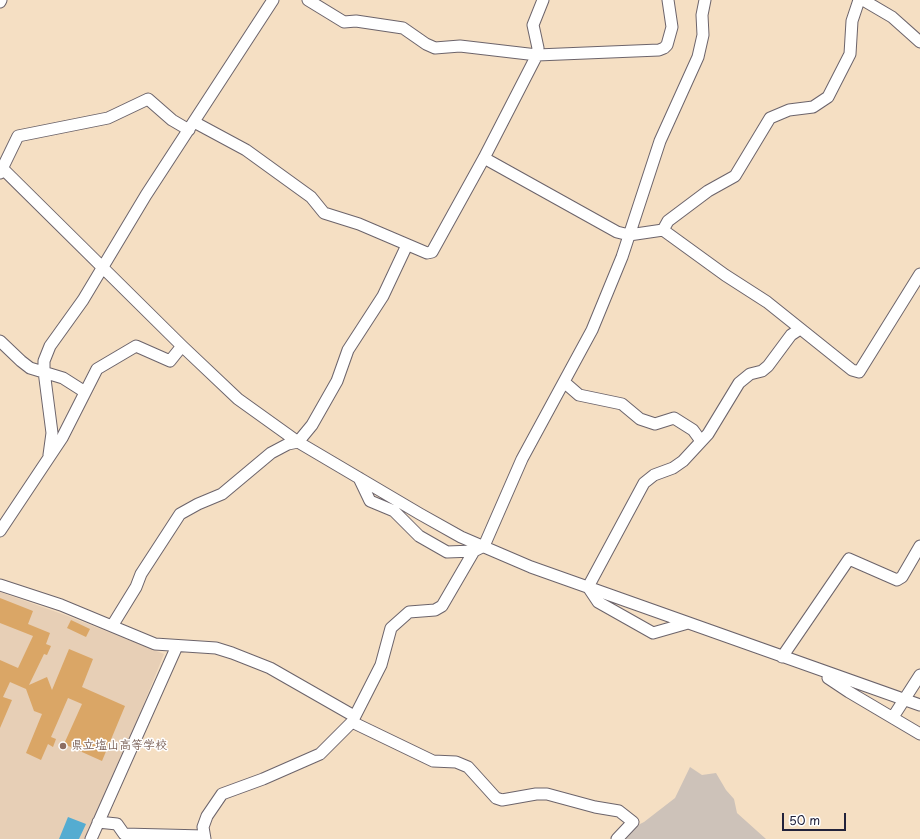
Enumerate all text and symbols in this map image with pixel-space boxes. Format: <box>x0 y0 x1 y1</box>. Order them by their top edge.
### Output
place label: 県立塩山高等学校 <box>71 739 167 753</box>
marker: 県立塩山高等学校 <box>58 741 68 751</box>
scale bar <box>784 805 848 831</box>
text: 50 m <box>789 811 820 829</box>

